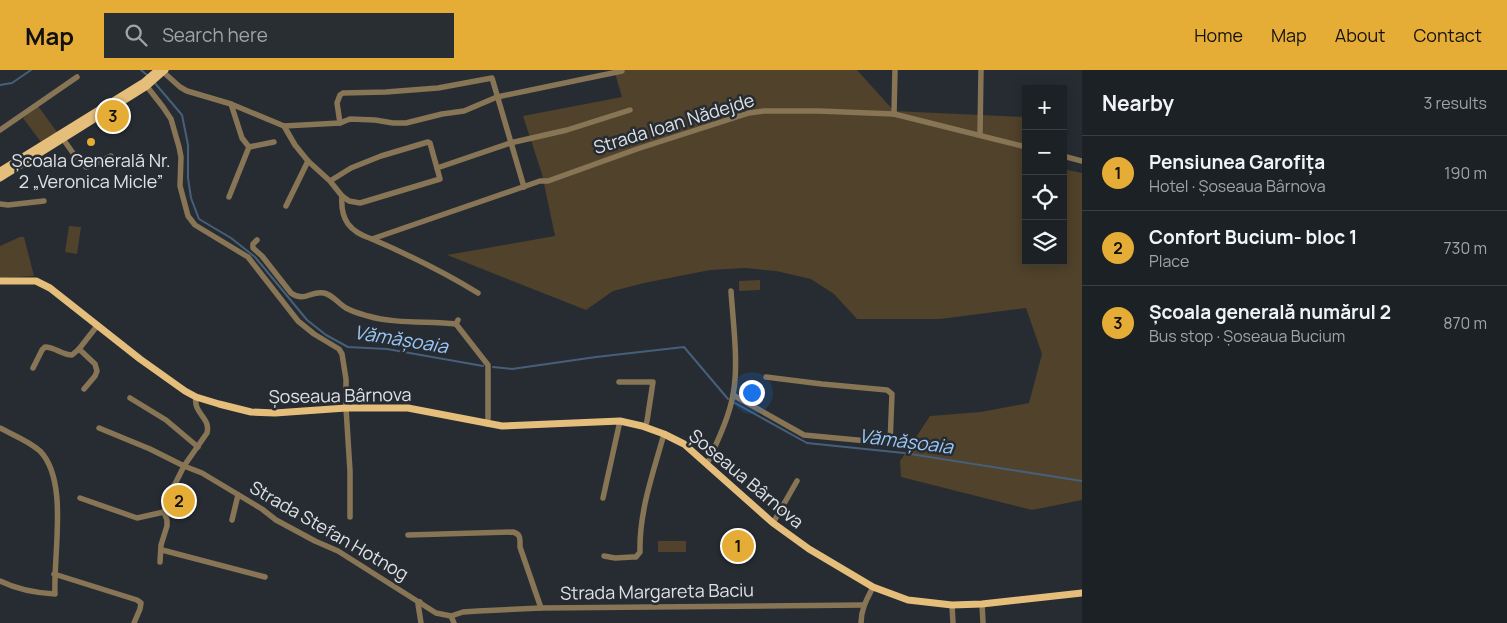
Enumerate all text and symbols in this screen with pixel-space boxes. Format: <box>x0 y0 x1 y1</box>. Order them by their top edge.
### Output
search box <box>104 13 454 58</box>
text: Map <box>25 19 74 52</box>
icon: search <box>122 21 150 49</box>
text: Search here <box>162 22 268 48</box>
text: Home <box>1194 23 1243 47</box>
text: Map <box>1271 23 1307 47</box>
text: About <box>1335 23 1385 47</box>
text: Contact <box>1413 23 1482 47</box>
map controls <box>1022 85 1067 265</box>
button: + <box>1022 85 1067 130</box>
street label: Strada Ioan Nădejde <box>590 87 757 159</box>
text: Nearby <box>1102 89 1174 117</box>
text: 3 results <box>1424 92 1487 114</box>
pin: 3 <box>97 97 129 135</box>
button: − <box>1022 130 1067 175</box>
marker: Școala Generală Nr. 2 „Veronica Micle” <box>85 136 97 148</box>
place label: Școala Generală Nr. 2 „Veronica Micle” <box>11 148 171 193</box>
text: Pensiunea Garofița <box>1149 149 1325 175</box>
text: 1 <box>1114 162 1122 184</box>
text: 190 m <box>1444 162 1487 184</box>
button: locate <box>1022 175 1067 220</box>
text: Hotel · Șoseaua Bârnova <box>1149 175 1326 197</box>
button: layers <box>1022 220 1067 265</box>
text: Confort Bucium- bloc 1 <box>1149 224 1357 250</box>
text: 2 <box>1113 237 1123 259</box>
text: 730 m <box>1444 237 1487 259</box>
text: Place <box>1149 250 1189 272</box>
text: Școala generală numărul 2 <box>1149 299 1391 325</box>
text: 3 <box>1113 312 1123 334</box>
text: 870 m <box>1443 312 1487 334</box>
water label: Vămășoaia <box>352 319 451 359</box>
text: Bus stop · Șoseaua Bucium <box>1149 325 1345 347</box>
your location <box>739 380 765 406</box>
street label: Șoseaua Bârnova <box>268 382 412 408</box>
water label: Vămășoaia <box>857 422 956 460</box>
street label: Șoseaua Bârnova <box>684 423 809 533</box>
street label: Strada Stefan Hotnog <box>246 475 413 585</box>
pin: 2 <box>163 482 195 520</box>
pin: 1 <box>722 527 754 565</box>
street label: Strada Margareta Baciu <box>560 577 754 605</box>

